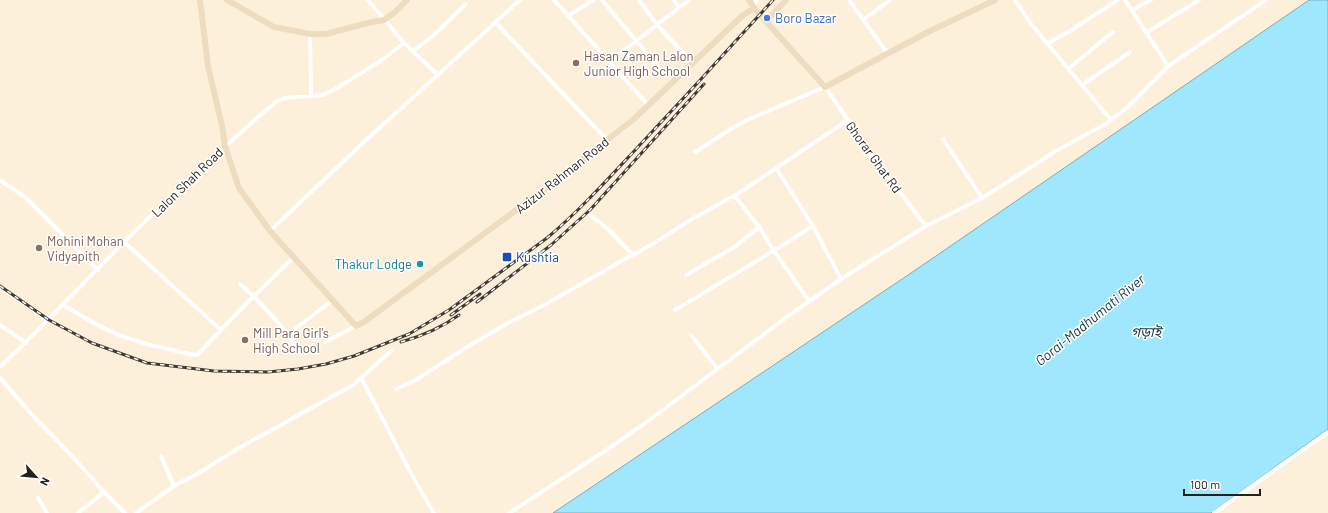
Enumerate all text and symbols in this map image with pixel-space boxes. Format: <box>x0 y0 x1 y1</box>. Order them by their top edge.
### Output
place label: Boro Bazar <box>775 10 837 26</box>
marker: Boro Bazar <box>762 13 772 23</box>
place label: Hasan Zaman Lalon Junior High School <box>584 48 694 79</box>
marker: Hasan Zaman Lalon Junior High School <box>571 58 581 68</box>
street label: Ghorar Ghat Rd <box>843 118 905 196</box>
street label: Azizur Rahman Road <box>512 133 612 217</box>
street label: Lalon Shah Road <box>148 144 226 220</box>
place label: Mohini Mohan Vidyapith <box>47 233 124 264</box>
marker: Mohini Mohan Vidyapith <box>34 243 44 253</box>
place label: Kushtia <box>516 249 559 265</box>
marker: Kushtia <box>501 251 513 263</box>
place label: Thakur Lodge <box>335 256 412 272</box>
marker: Thakur Lodge <box>415 259 425 269</box>
water label: Gorai-Madhumati River <box>1032 270 1149 369</box>
water label: গড়াই <box>1131 323 1164 340</box>
place label: Mill Para Girl's High School <box>253 325 329 356</box>
marker: Mill Para Girl's High School <box>240 335 250 345</box>
north arrow <box>16 457 56 497</box>
scale bar <box>1184 471 1260 497</box>
text: N <box>38 476 53 488</box>
text: 100 m <box>1190 477 1220 491</box>

